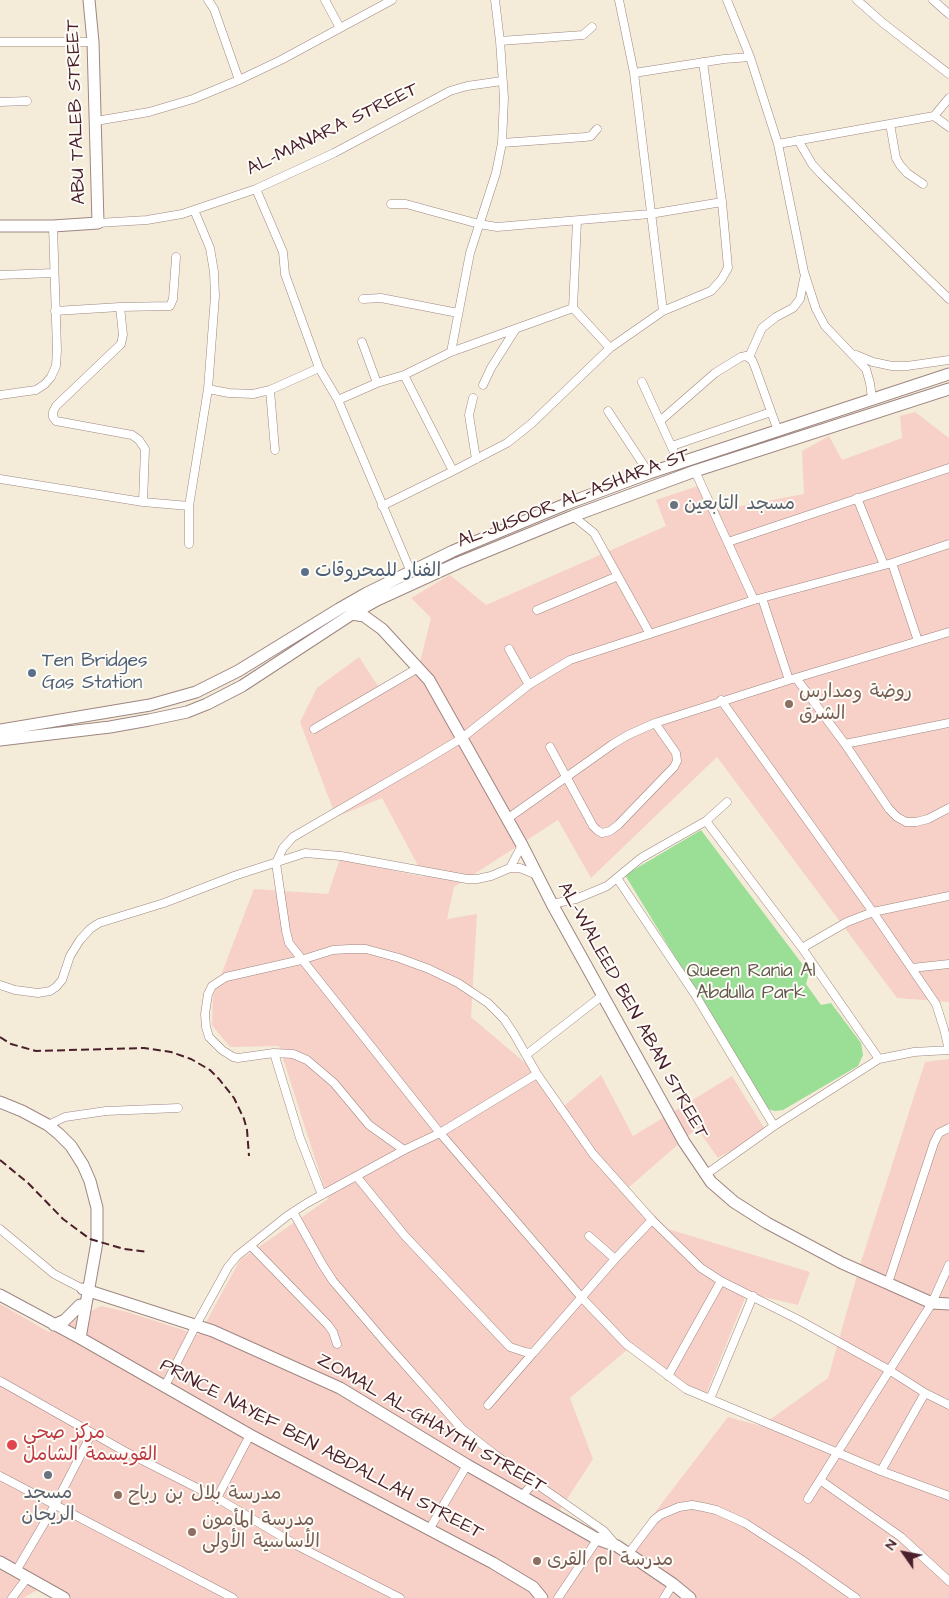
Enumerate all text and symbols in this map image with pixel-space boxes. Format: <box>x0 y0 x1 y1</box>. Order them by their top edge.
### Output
street label: ABU TALEB STREET <box>62 19 92 205</box>
street label: AL-MANARA STREET <box>243 78 423 182</box>
street label: AL-JUSOOR AL-ASHARA ST <box>454 444 694 554</box>
place label: مسجد التابعين <box>684 494 795 516</box>
marker: مسجد التابعين <box>668 499 680 511</box>
place label: الفنار للمحروقات <box>315 561 441 583</box>
marker: الفنار للمحروقات <box>299 566 311 578</box>
place label: Ten Bridges Gas Station <box>42 651 147 695</box>
marker: Ten Bridges Gas Station <box>26 667 38 679</box>
place label: روضة ومدارس الشرق <box>799 682 912 726</box>
marker: روضة ومدارس الشرق <box>783 698 795 710</box>
street label: AL-WALEED BEN ABAN STREET <box>552 878 712 1144</box>
park label: Queen Rania Al Abdulla Park <box>687 961 815 1005</box>
street label: ZOMAL AL-GHAYTHI STREET <box>313 1349 549 1499</box>
street label: PRINCE NAYEF BEN ABDALLAH STREET <box>155 1355 487 1545</box>
place label: مركز صحي القويسمة الشامل <box>23 1423 157 1467</box>
marker: مركز صحي القويسمة الشامل <box>5 1438 19 1452</box>
marker: مسجد الريحان <box>42 1469 54 1481</box>
place label: مسجد الريحان <box>21 1483 75 1527</box>
place label: مدرسة بلال بن رباح <box>128 1484 281 1506</box>
marker: مدرسة بلال بن رباح <box>112 1489 124 1501</box>
place label: مدرسة المأمون الأساسية الأولى <box>202 1510 320 1554</box>
marker: مدرسة المأمون الأساسية الأولى <box>186 1526 198 1538</box>
north arrow <box>879 1528 929 1578</box>
text: N <box>881 1536 902 1554</box>
place label: مدرسة ام القرى <box>547 1550 673 1572</box>
marker: مدرسة ام القرى <box>531 1555 543 1567</box>

